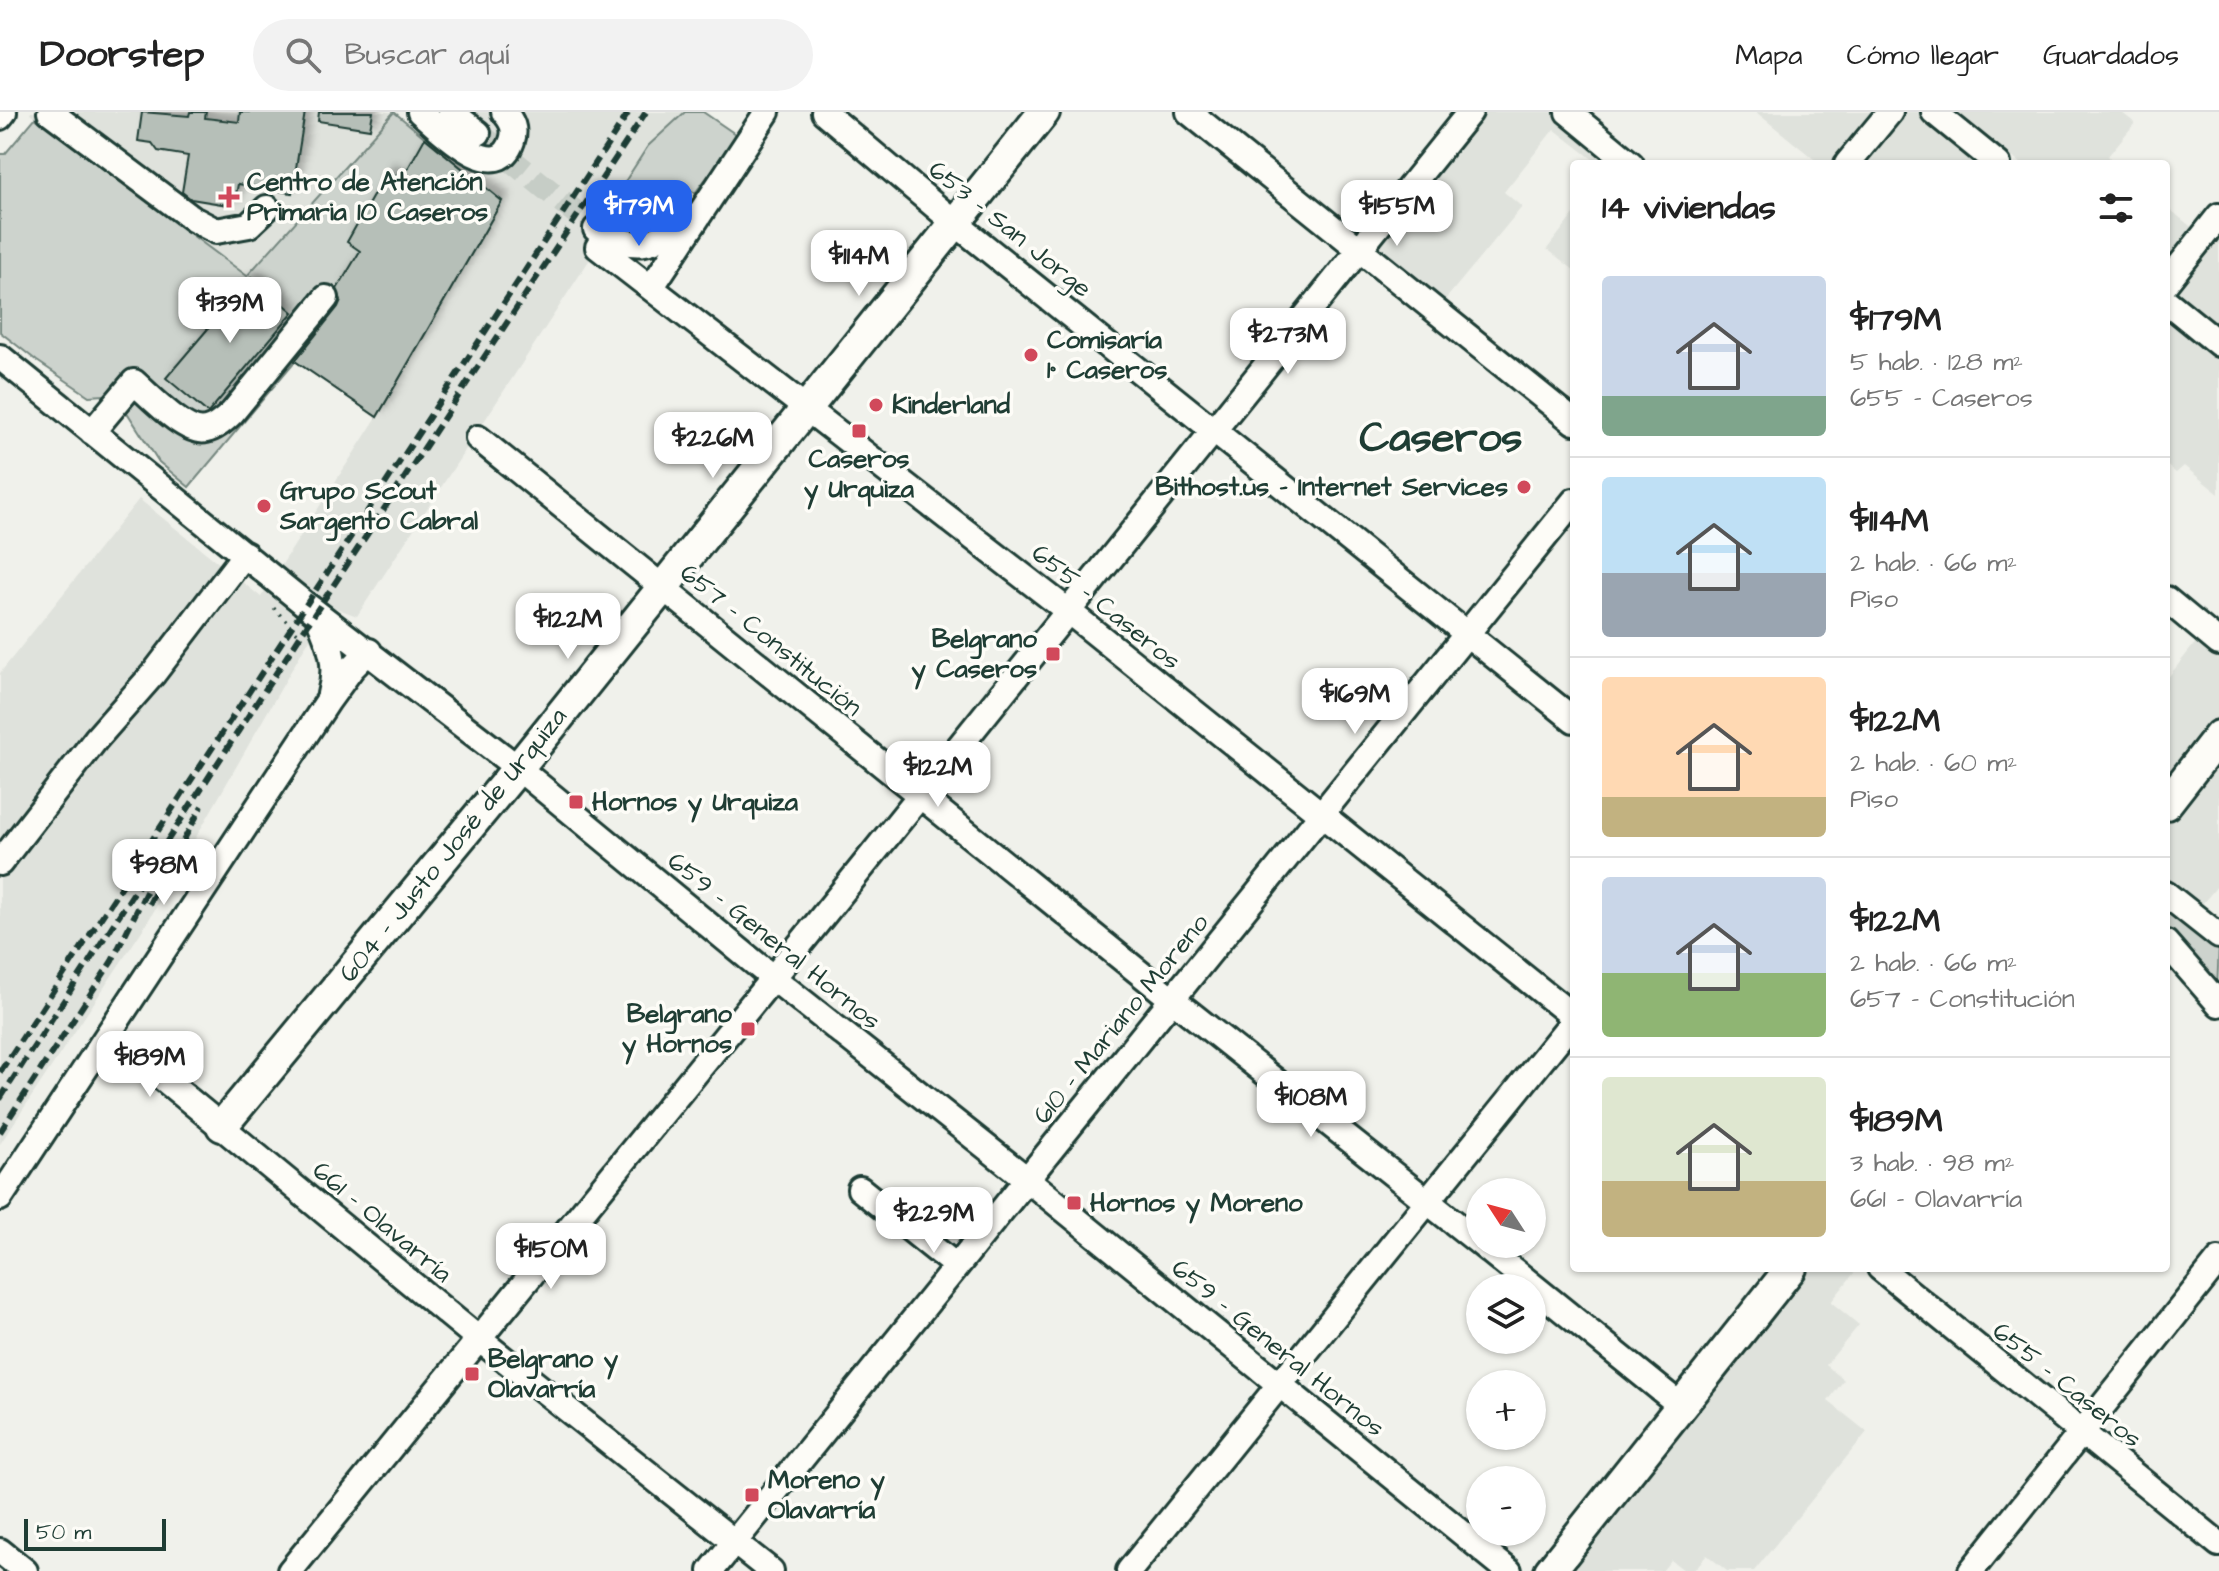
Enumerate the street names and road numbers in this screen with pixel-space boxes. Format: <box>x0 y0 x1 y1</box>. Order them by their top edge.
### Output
street label: 653 - San Jorge <box>920 152 1099 308</box>
street label: 655 - Caseros <box>1024 535 1188 679</box>
street label: 657 - Constitución <box>672 555 870 725</box>
street label: 604 - Justo José de Urquiza <box>331 700 575 990</box>
street label: 659 - General Hornos <box>660 844 888 1038</box>
street label: 610 - Mariano Moreno <box>1025 906 1217 1132</box>
street label: 661 - Olavarría <box>305 1153 459 1291</box>
street label: 659 - General Hornos <box>1164 1251 1392 1445</box>
street label: 655 - Caseros <box>1985 1313 2149 1457</box>

